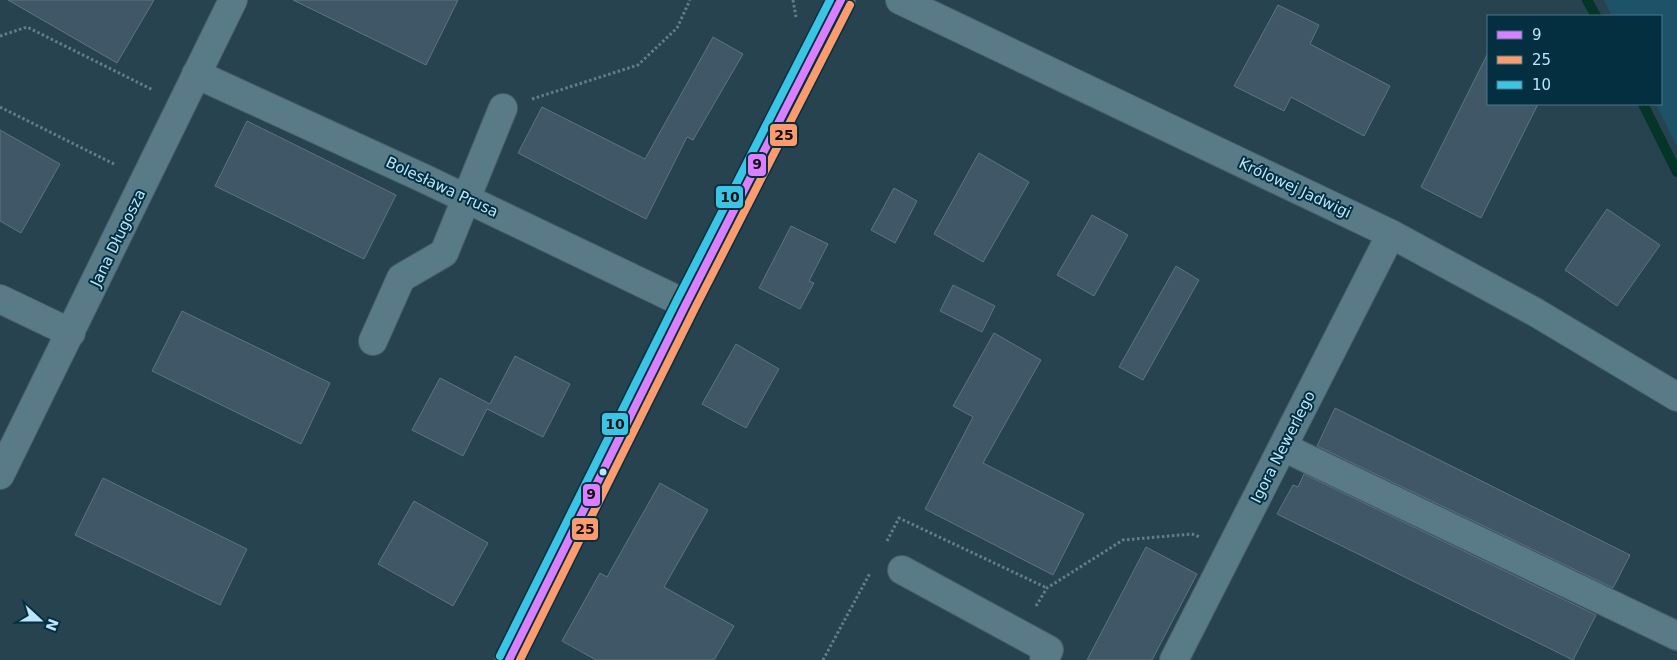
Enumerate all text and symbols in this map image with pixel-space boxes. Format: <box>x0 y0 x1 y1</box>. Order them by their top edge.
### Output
legend <box>1487 15 1662 105</box>
text: 9 <box>1532 26 1542 44</box>
text: 25 <box>1532 51 1551 69</box>
text: 10 <box>1532 76 1551 94</box>
line badge: 25 <box>769 123 798 147</box>
text: 25 <box>774 127 794 143</box>
street label: Bolesława Prusa <box>383 153 501 221</box>
line badge: 9 <box>747 153 767 177</box>
street label: Królowej Jadwigi <box>1236 154 1354 222</box>
text: 9 <box>752 156 762 172</box>
line badge: 10 <box>715 185 744 209</box>
street label: Jana Długosza <box>86 186 149 290</box>
text: 10 <box>720 189 740 205</box>
street label: Igora Newerlego <box>1247 388 1319 506</box>
line badge: 10 <box>601 412 629 436</box>
text: 10 <box>605 416 625 432</box>
unlabelled marker <box>598 467 608 477</box>
line badge: 9 <box>582 483 601 507</box>
text: 9 <box>586 486 596 502</box>
line badge: 25 <box>571 517 599 541</box>
text: 25 <box>575 521 595 537</box>
north arrow <box>15 595 65 645</box>
text: N <box>43 616 62 633</box>

